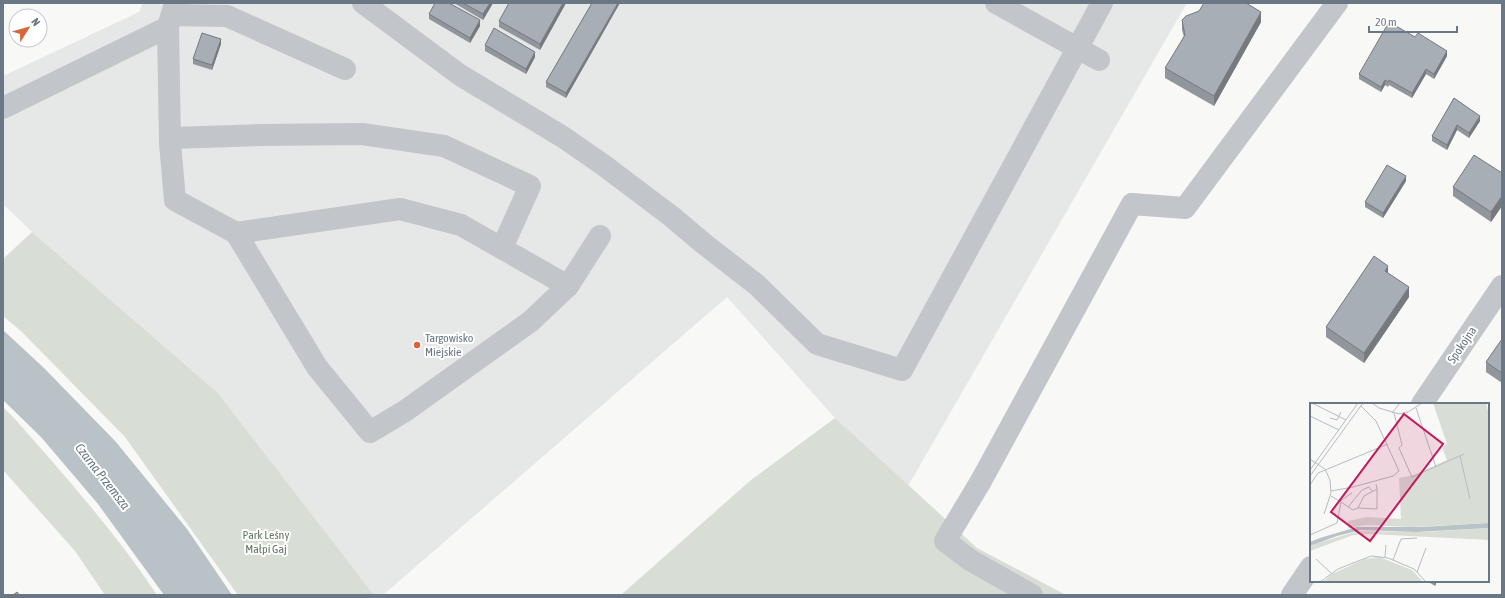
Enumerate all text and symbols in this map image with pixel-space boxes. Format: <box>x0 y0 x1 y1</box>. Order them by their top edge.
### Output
north arrow <box>8 8 48 48</box>
scale bar <box>1369 8 1457 34</box>
text: 20 m <box>1375 15 1397 29</box>
text: N <box>29 16 43 28</box>
street label: Spokojna <box>1445 324 1479 366</box>
place label: Targowisko Miejskie <box>425 331 474 359</box>
marker: Targowisko Miejskie <box>412 340 422 350</box>
inset map <box>1310 403 1489 582</box>
water label: Czarna Przemsza <box>72 440 133 512</box>
park label: Park Leśny Małpi Gaj <box>243 528 289 556</box>

